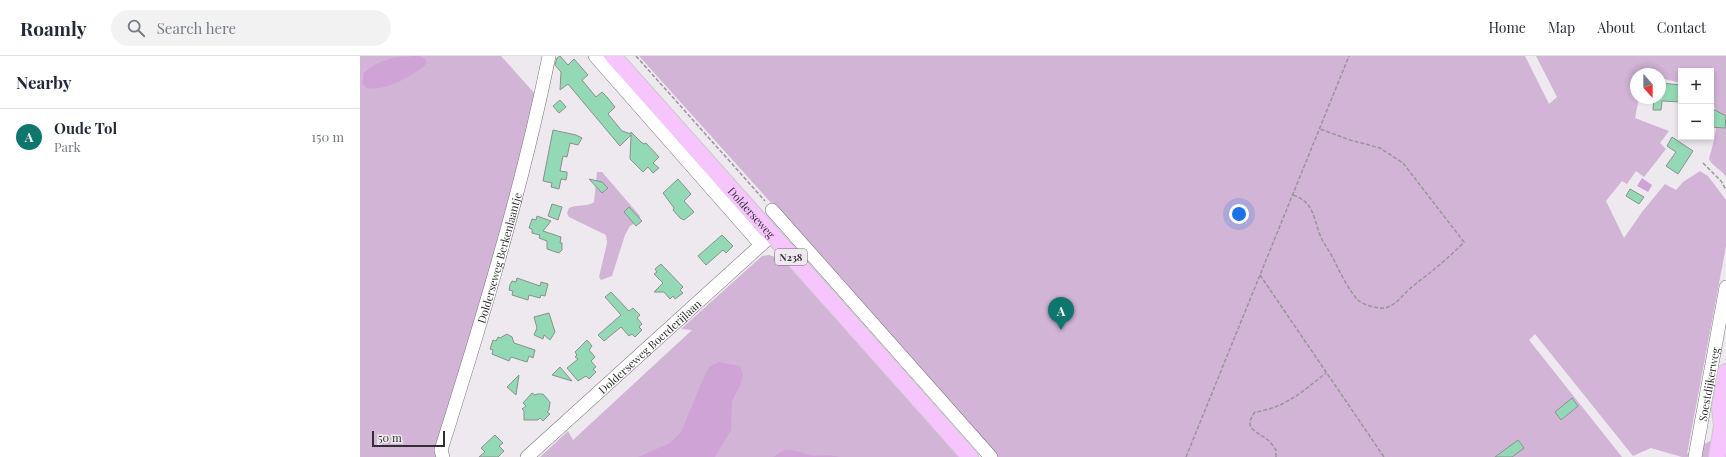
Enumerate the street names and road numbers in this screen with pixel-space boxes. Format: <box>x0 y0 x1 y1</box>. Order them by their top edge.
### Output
street label: Dolderseweg <box>725 183 779 241</box>
street label: Dolderseweg Berkenlaantje <box>473 190 524 325</box>
road number: N238 <box>775 249 807 265</box>
street label: Dolderseweg Boerderijlaan <box>595 295 704 397</box>
street label: Soestdijkerweg <box>1694 346 1722 422</box>

